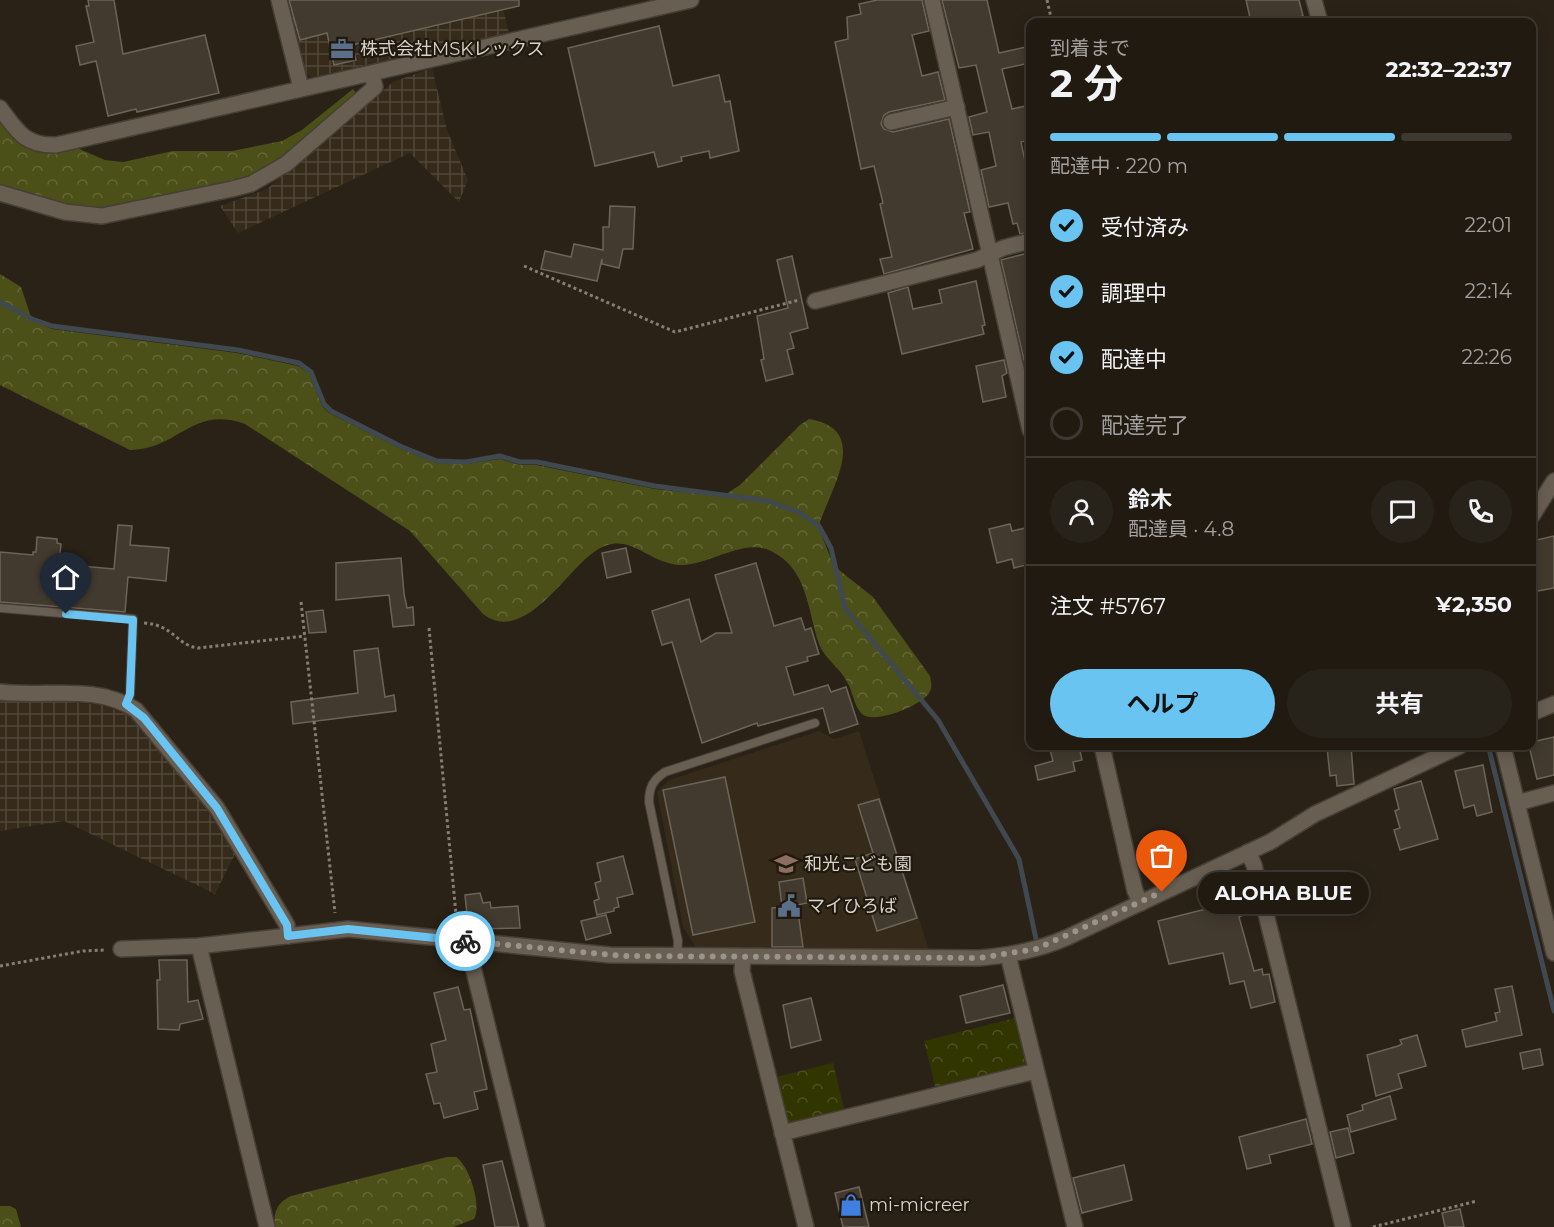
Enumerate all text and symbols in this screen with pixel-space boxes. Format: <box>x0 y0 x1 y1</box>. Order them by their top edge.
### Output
office icon: 株式会社MSKレックス <box>329 36 355 62</box>
text: 到着まで <box>1050 36 1130 60</box>
place label: 株式会社MSKレックス <box>360 38 545 60</box>
text: 22:32–22:37 <box>1386 56 1512 83</box>
text: 2 分 <box>1050 59 1123 107</box>
text: 配達中 · 220 m <box>1050 154 1188 178</box>
icon: check <box>1050 209 1083 242</box>
text: 22:01 <box>1465 213 1512 237</box>
text: 受付済み <box>1101 214 1189 241</box>
icon: check <box>1050 275 1083 308</box>
text: 22:14 <box>1465 279 1512 303</box>
text: 調理中 <box>1101 280 1167 307</box>
icon: check <box>1050 341 1083 374</box>
text: 22:26 <box>1462 345 1512 369</box>
text: 配達中 <box>1101 346 1167 373</box>
text: 配達完了 <box>1101 412 1189 439</box>
button: person <box>1050 480 1113 543</box>
button: chat <box>1371 480 1434 543</box>
button: phone <box>1449 480 1512 543</box>
text: 鈴木 <box>1128 486 1172 513</box>
text: 配達員 · 4.8 <box>1128 517 1234 541</box>
pin <box>40 552 91 614</box>
icon: home <box>49 561 82 594</box>
text: ¥2,350 <box>1436 591 1512 618</box>
text: 注文 #5767 <box>1050 593 1166 620</box>
button: ヘルプ <box>1050 669 1275 738</box>
button: 共有 <box>1287 669 1512 738</box>
pin <box>1136 830 1187 892</box>
icon: bag <box>1145 839 1178 872</box>
school or university icon: 和光こども園 <box>773 851 799 877</box>
place label: 和光こども園 <box>804 853 912 875</box>
callout: ALOHA BLUE <box>1198 871 1369 913</box>
text: ALOHA BLUE <box>1215 881 1352 905</box>
public building icon: マイひろば <box>776 893 802 919</box>
place label: マイひろば <box>807 895 897 917</box>
courier <box>435 911 495 971</box>
icon: bike <box>449 925 482 958</box>
shop icon: mi-micreer <box>838 1192 864 1218</box>
place label: mi-micreer <box>869 1194 970 1216</box>

